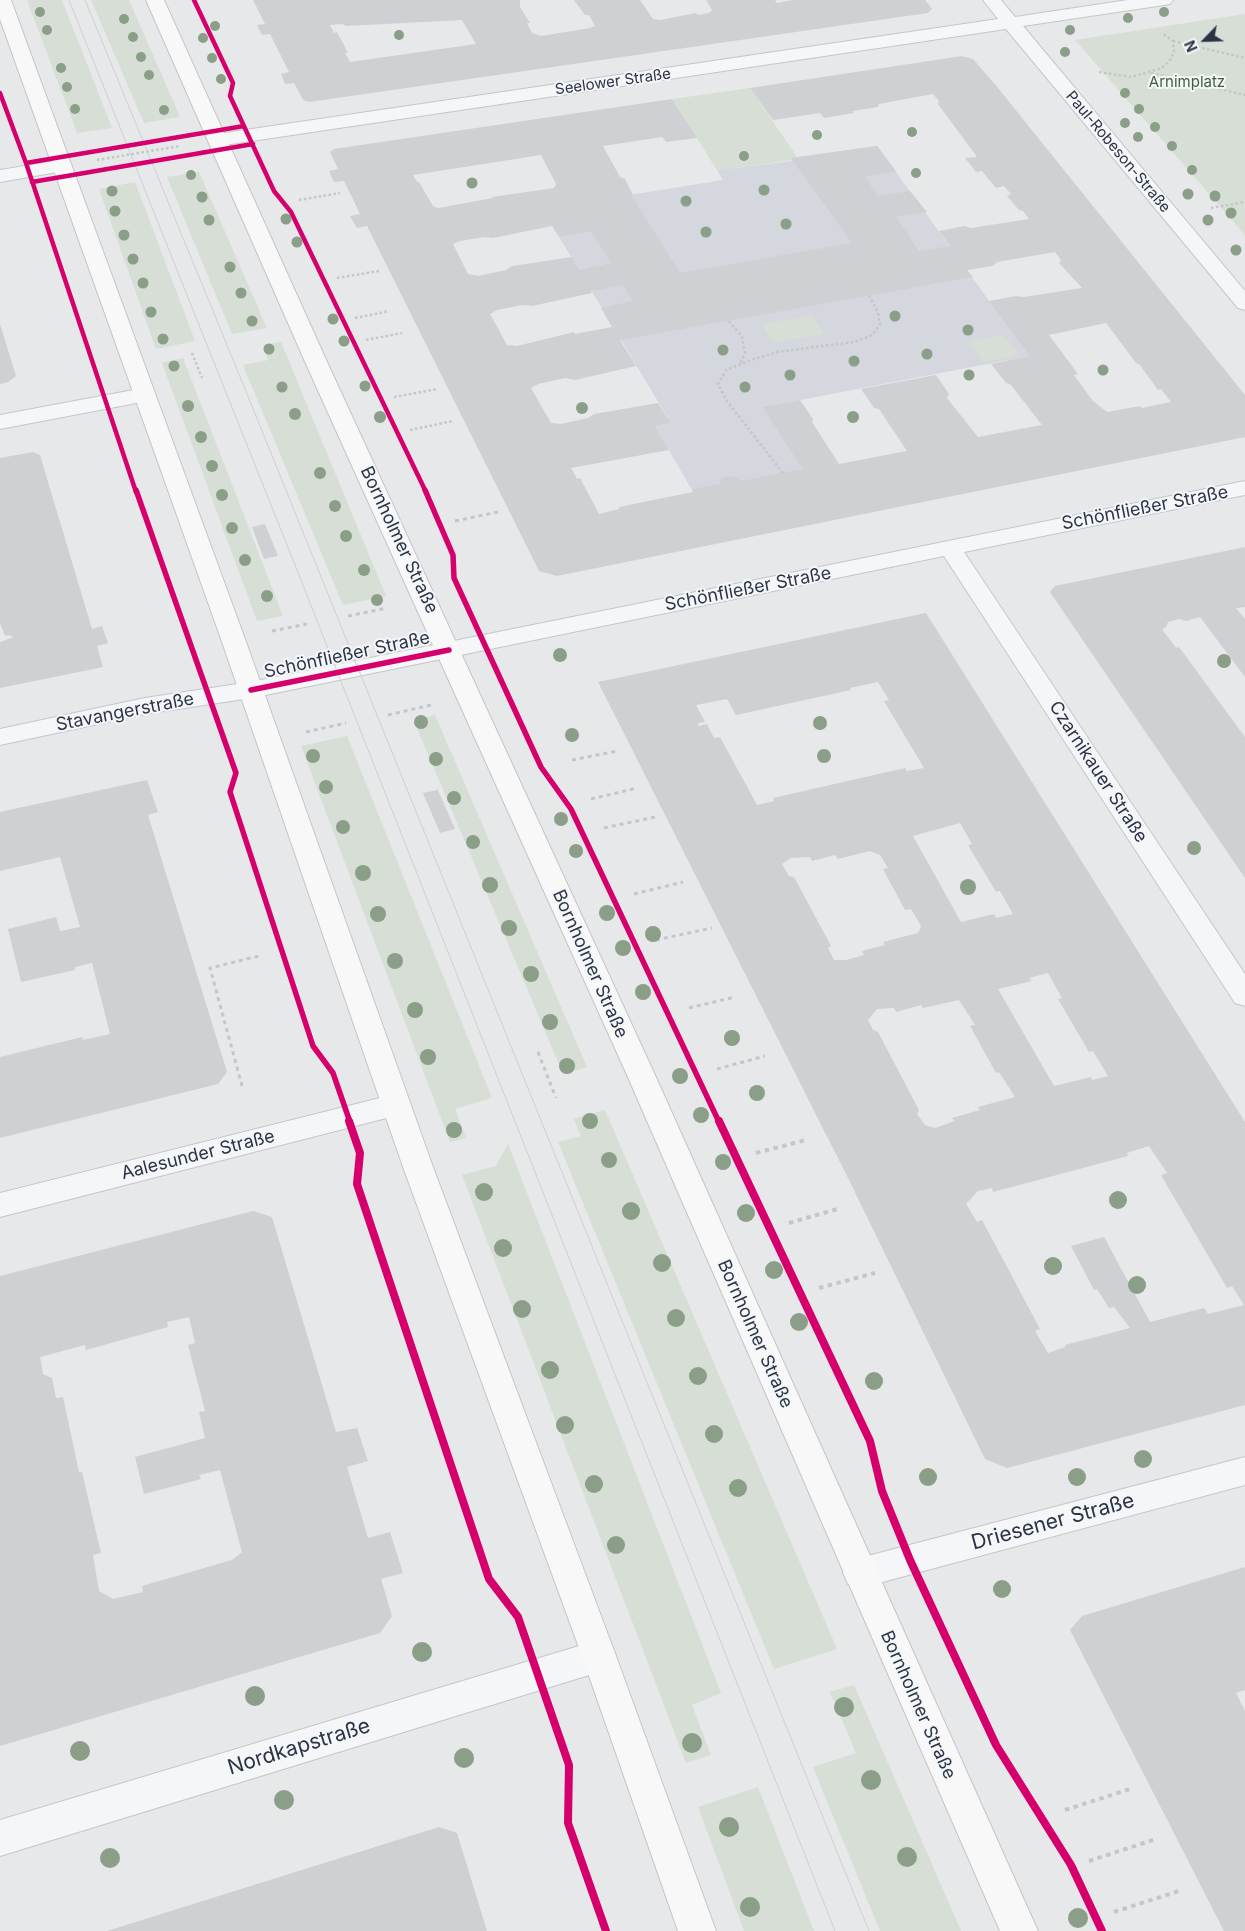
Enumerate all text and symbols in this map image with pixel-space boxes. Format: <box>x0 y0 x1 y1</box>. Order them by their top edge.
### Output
north arrow <box>1180 15 1230 65</box>
text: N <box>1181 38 1201 55</box>
street label: Seelower Straße <box>554 65 672 99</box>
park label: Arnimplatz <box>1149 73 1225 91</box>
street label: Paul-Robeson-Straße <box>1062 88 1174 216</box>
street label: Bornholmer Straße <box>355 463 443 617</box>
street label: Schönfließer Straße <box>1060 481 1230 535</box>
street label: Schönfließer Straße <box>663 562 833 616</box>
street label: Schönfließer Straße <box>262 627 432 683</box>
street label: Stavangerstraße <box>54 688 196 736</box>
street label: Czarnikauer Straße <box>1044 697 1152 847</box>
street label: Bornholmer Straße <box>548 886 632 1042</box>
street label: Aalesunder Straße <box>119 1125 277 1185</box>
street label: Bornholmer Straße <box>713 1256 797 1412</box>
street label: Driesener Straße <box>969 1488 1137 1556</box>
street label: Bornholmer Straße <box>876 1627 960 1783</box>
street label: Nordkapstraße <box>225 1713 373 1781</box>

